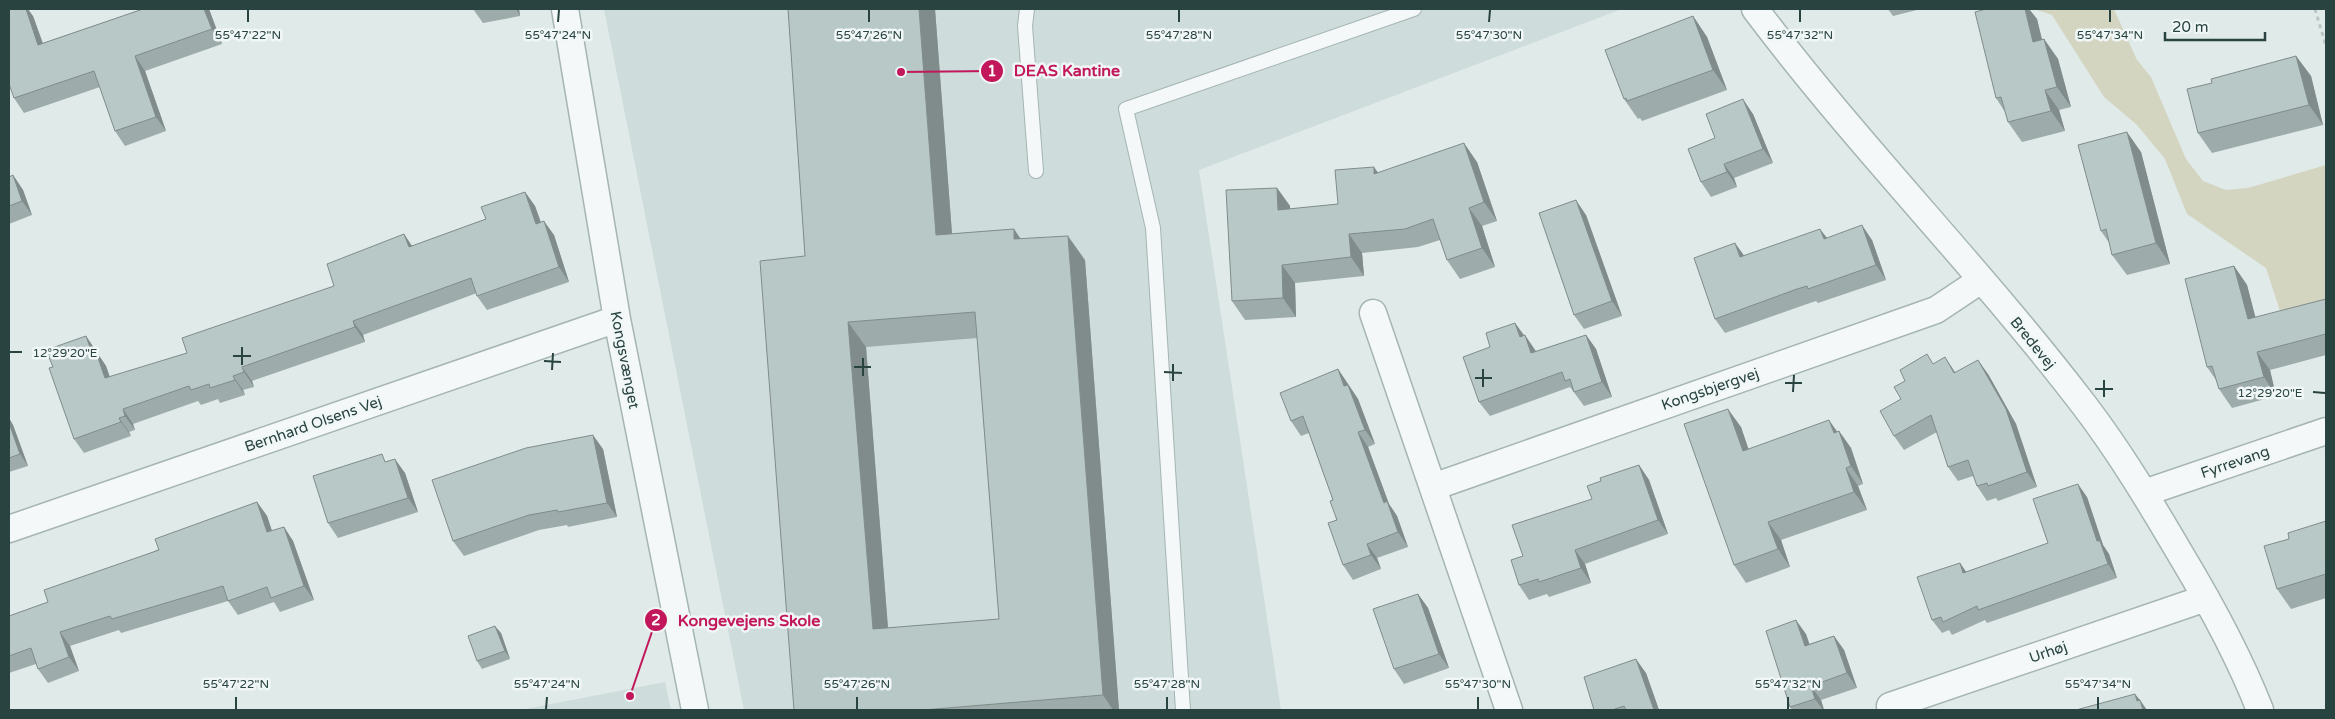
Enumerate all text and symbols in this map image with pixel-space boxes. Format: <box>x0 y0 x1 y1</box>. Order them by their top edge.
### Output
scale bar <box>2165 10 2265 42</box>
text: 20 m <box>2172 18 2209 36</box>
text: 55°47'22"N <box>215 28 281 42</box>
text: 55°47'24"N <box>525 28 591 42</box>
text: 55°47'26"N <box>836 28 902 42</box>
text: 55°47'28"N <box>1146 28 1212 42</box>
text: 55°47'30"N <box>1456 28 1522 42</box>
text: 55°47'32"N <box>1767 28 1833 42</box>
text: 55°47'34"N <box>2077 28 2143 42</box>
callout: DEAS Kantine <box>979 55 1131 86</box>
text: DEAS Kantine <box>1014 61 1120 81</box>
text: 1 <box>987 62 997 80</box>
street label: Kongsvænget <box>607 310 643 411</box>
street label: Bredevej <box>2006 313 2060 373</box>
text: 12°29'20"E <box>32 346 98 360</box>
street label: Kongsbjergvej <box>1659 364 1761 414</box>
text: 12°29'20"E <box>2237 386 2303 400</box>
street label: Bernhard Olsens Vej <box>242 392 384 456</box>
street label: Fyrrevang <box>2198 442 2272 482</box>
callout: Kongevejens Skole <box>643 604 831 635</box>
text: 2 <box>651 611 661 629</box>
text: Kongevejens Skole <box>678 611 820 631</box>
street label: Urhøj <box>2027 637 2069 667</box>
text: 55°47'22"N <box>203 677 269 691</box>
text: 55°47'24"N <box>514 677 580 691</box>
text: 55°47'26"N <box>824 677 890 691</box>
text: 55°47'28"N <box>1134 677 1200 691</box>
text: 55°47'30"N <box>1445 677 1511 691</box>
text: 55°47'32"N <box>1755 677 1821 691</box>
text: 55°47'34"N <box>2065 677 2131 691</box>

